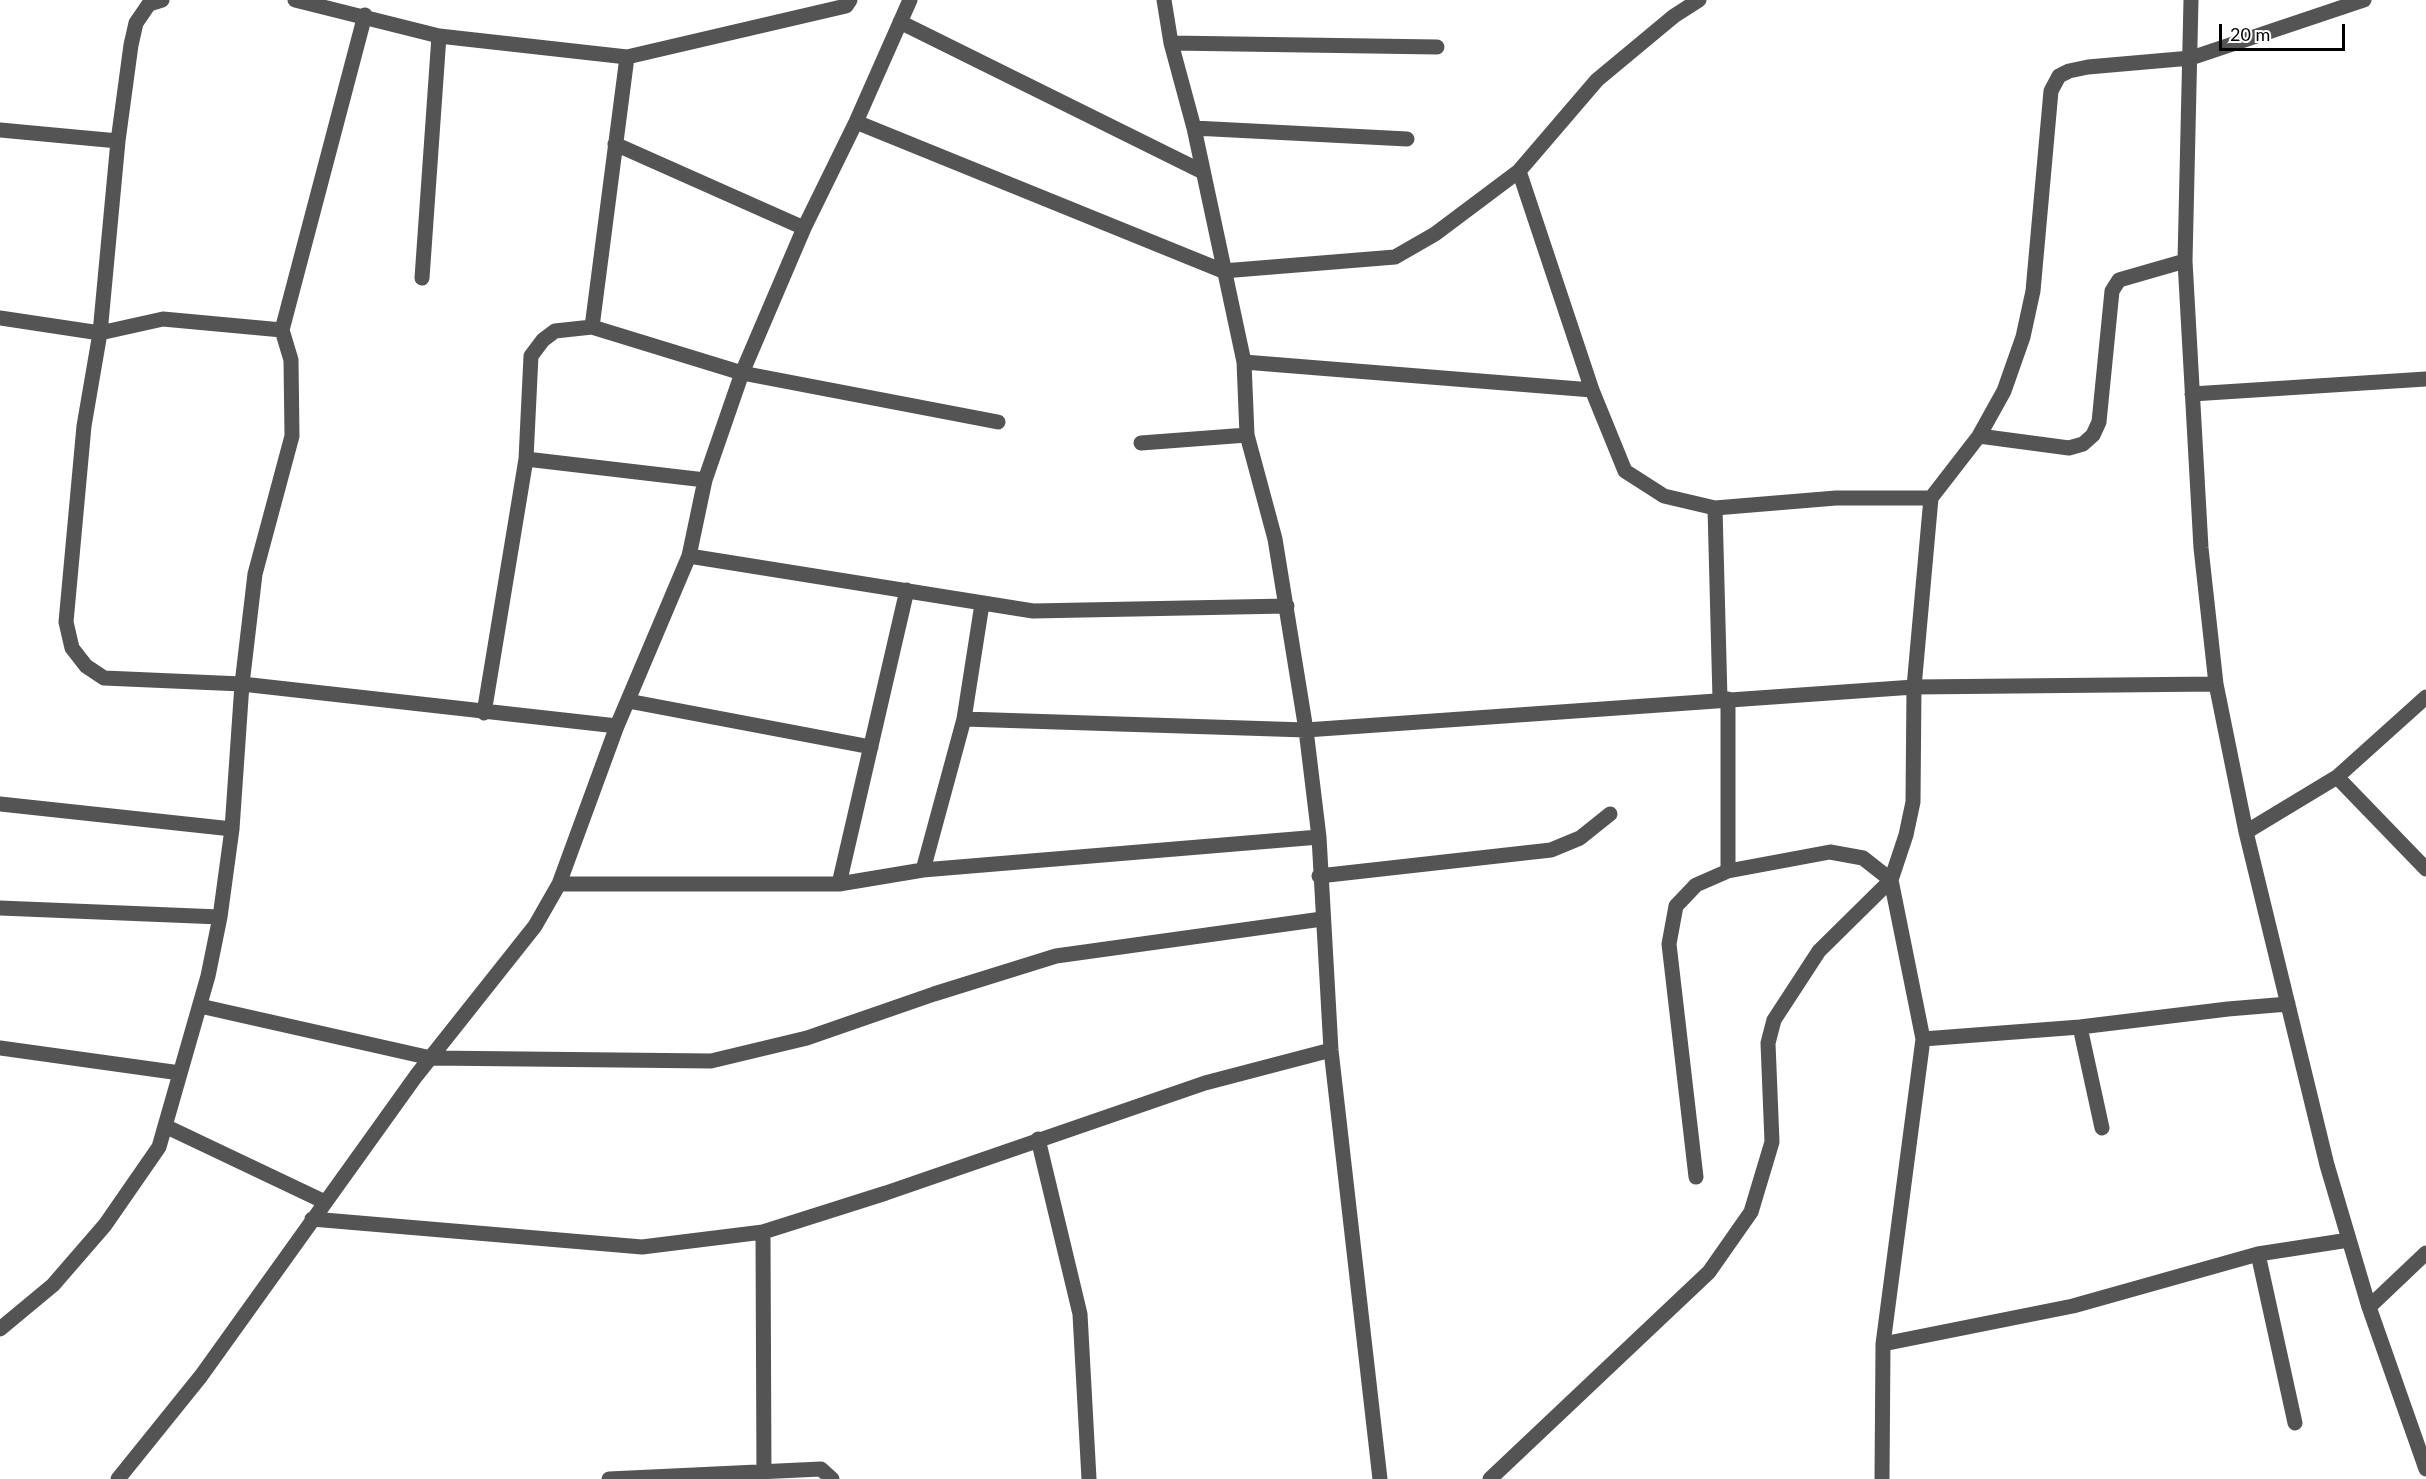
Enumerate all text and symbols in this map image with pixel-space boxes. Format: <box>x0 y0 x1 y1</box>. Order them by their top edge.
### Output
scale bar <box>2222 12 2348 50</box>
text: 20 m <box>2230 23 2270 45</box>

